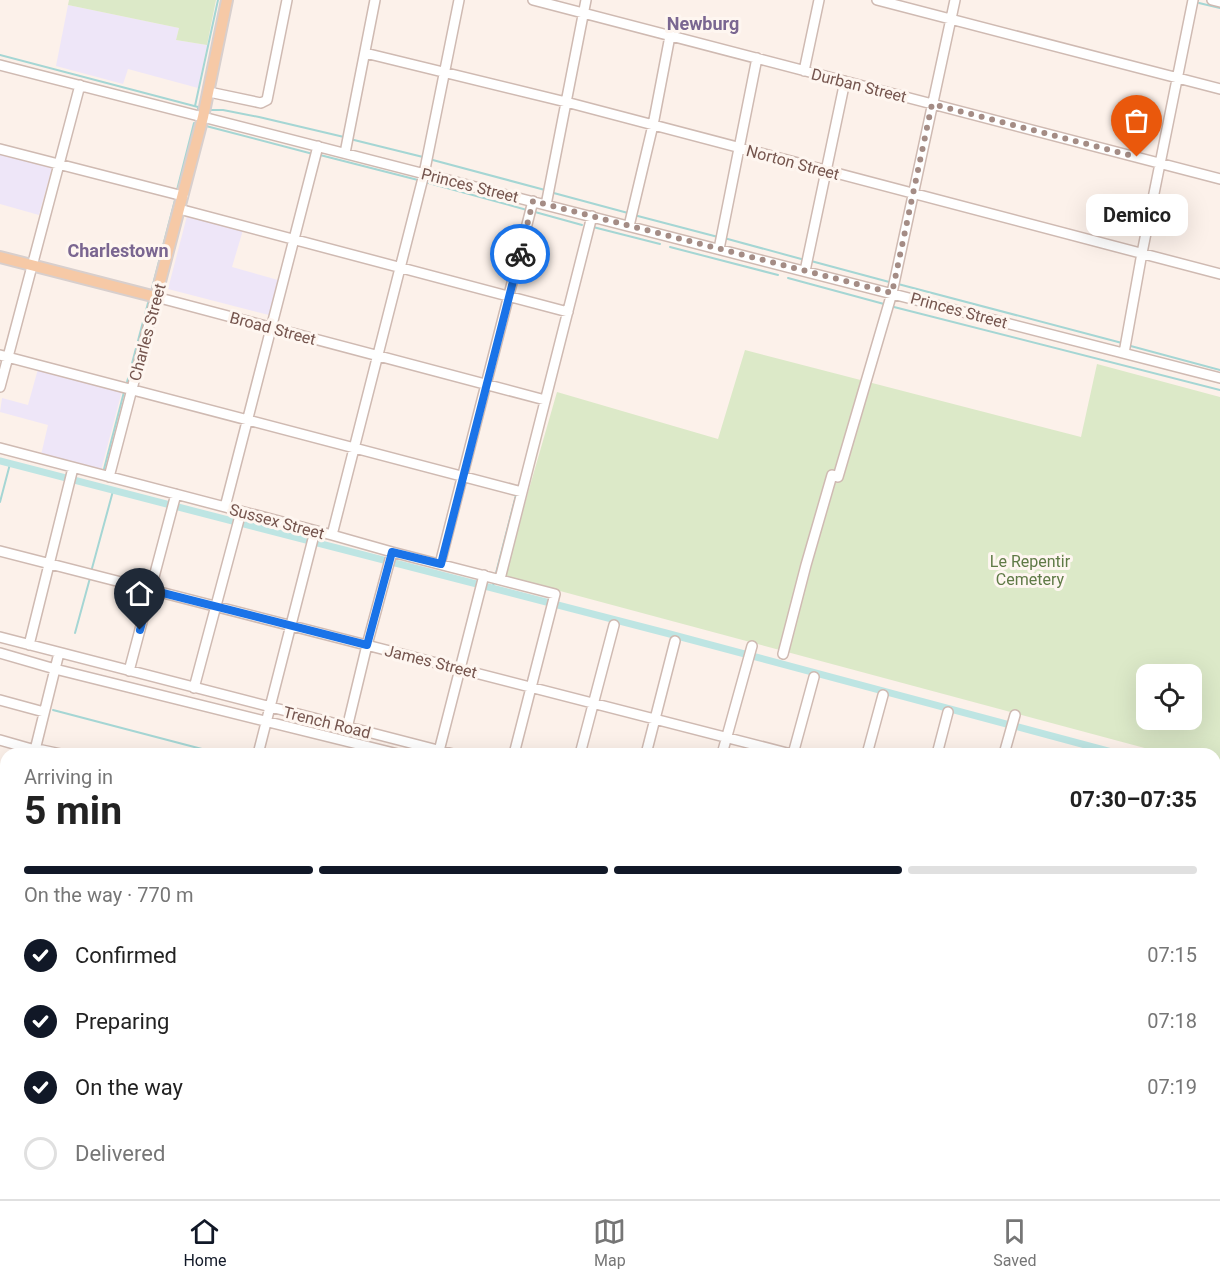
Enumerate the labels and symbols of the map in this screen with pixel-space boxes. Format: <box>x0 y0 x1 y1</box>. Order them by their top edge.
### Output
district label: Newburg <box>667 13 739 34</box>
street label: Durban Street <box>809 64 908 106</box>
pin <box>1111 95 1162 157</box>
street label: Norton Street <box>744 141 841 184</box>
street label: Princes Street <box>419 164 520 207</box>
callout: Demico <box>1086 193 1188 235</box>
courier <box>490 224 550 284</box>
district label: Charlestown <box>67 240 169 261</box>
street label: Charles Street <box>125 281 170 383</box>
street label: Princes Street <box>908 288 1009 333</box>
street label: Broad Street <box>228 308 318 349</box>
street label: Sussex Street <box>227 500 326 543</box>
park label: Le Repentir Cemetery <box>990 552 1071 589</box>
pin <box>114 568 165 630</box>
street label: James Street <box>383 641 479 682</box>
street label: Trench Road <box>281 702 373 743</box>

